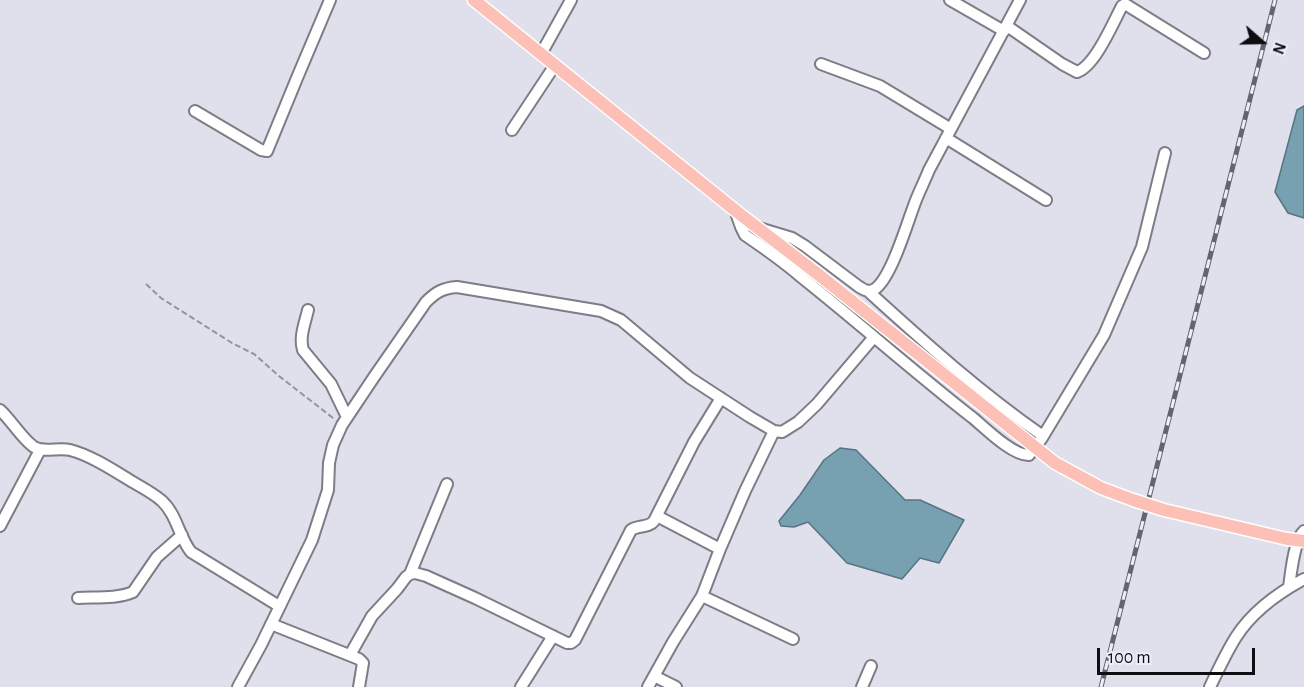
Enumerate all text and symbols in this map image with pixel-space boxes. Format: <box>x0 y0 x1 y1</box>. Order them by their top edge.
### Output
north arrow <box>1232 12 1292 72</box>
text: N <box>1269 40 1288 56</box>
scale bar <box>1100 636 1258 674</box>
text: 100 m <box>1108 649 1151 667</box>

